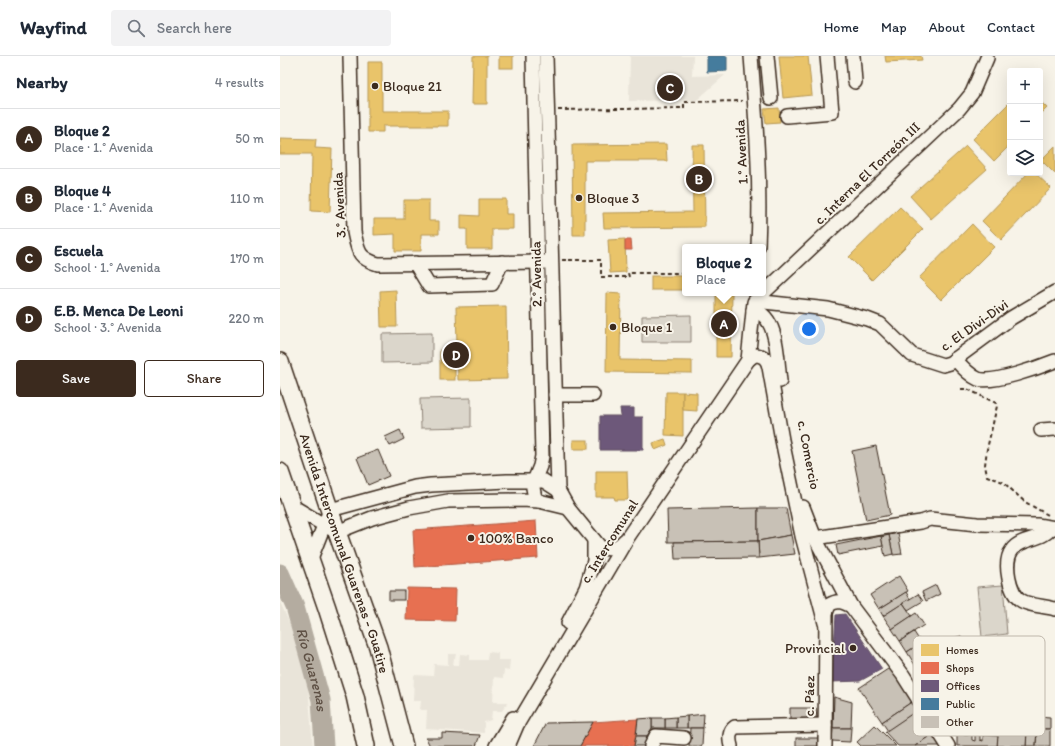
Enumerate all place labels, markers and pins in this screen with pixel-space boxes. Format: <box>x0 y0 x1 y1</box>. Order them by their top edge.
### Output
pin: C <box>657 73 683 103</box>
place label: Bloque 21 <box>383 78 442 95</box>
marker: Bloque 21 <box>370 81 380 91</box>
pin: B <box>686 164 712 194</box>
place label: Bloque 3 <box>587 190 640 207</box>
marker: Bloque 3 <box>574 193 584 203</box>
pin: A <box>711 309 737 339</box>
place label: Bloque 1 <box>621 319 673 336</box>
marker: Bloque 1 <box>608 322 618 332</box>
pin: D <box>443 340 469 370</box>
place label: 100% Banco <box>479 530 554 547</box>
marker: 100% Banco <box>466 533 476 543</box>
place label: Provincial <box>785 640 845 657</box>
marker: Provincial <box>848 643 858 653</box>

